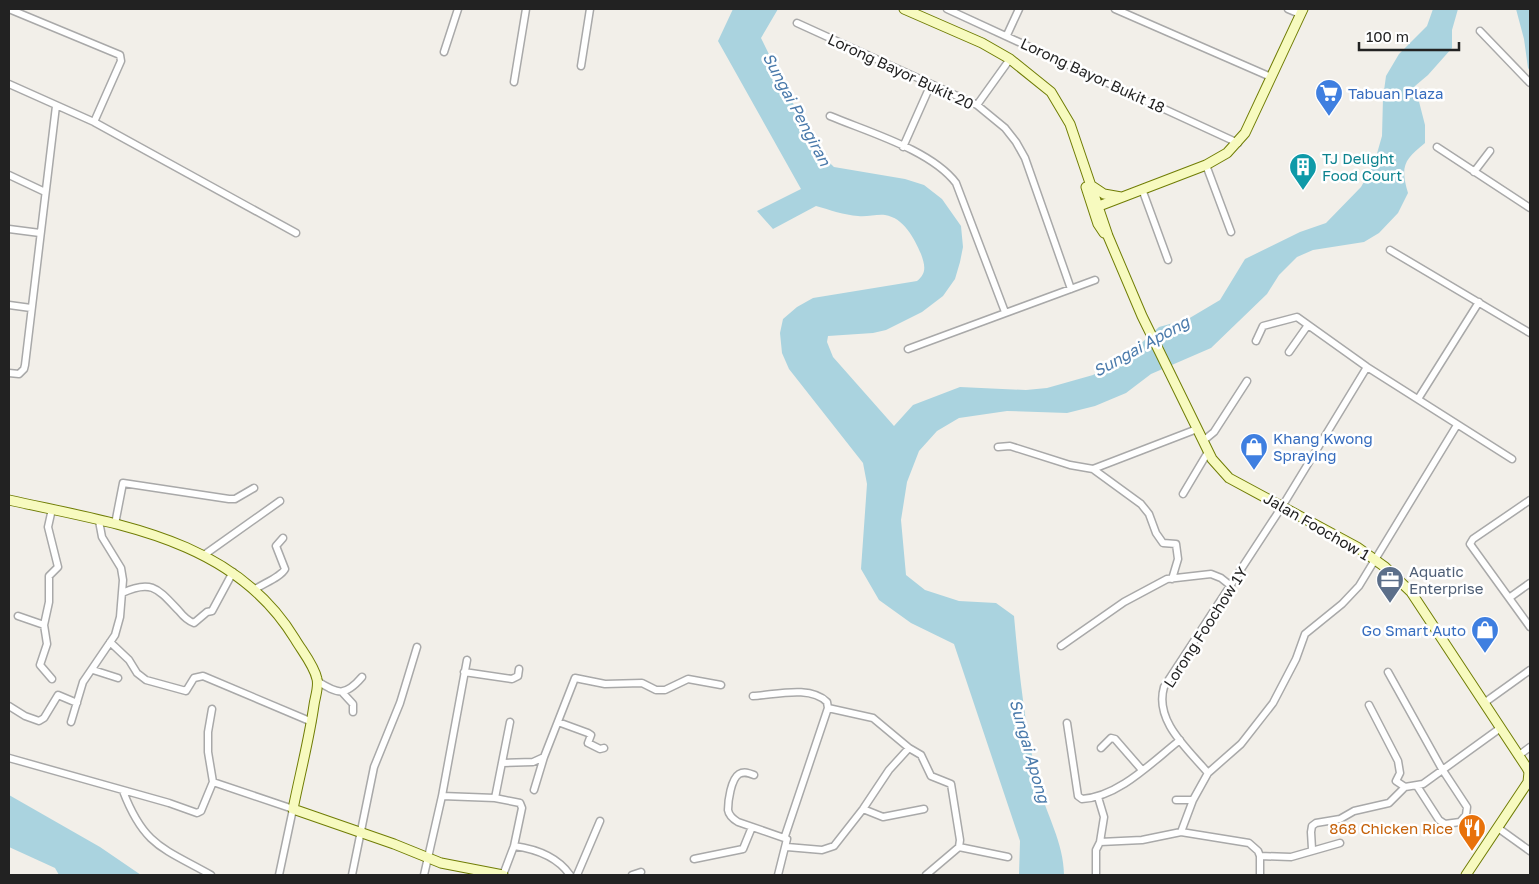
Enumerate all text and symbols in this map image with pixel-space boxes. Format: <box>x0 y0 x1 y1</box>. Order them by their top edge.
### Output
scale bar <box>1359 20 1459 52</box>
text: 100 m <box>1366 27 1409 45</box>
street label: Lorong Bayor Bukit 20 <box>825 29 977 113</box>
street label: Lorong Bayor Bukit 18 <box>1018 34 1168 116</box>
water label: Sungai Pengiran <box>759 49 836 170</box>
supermarket icon: Tabuan Plaza <box>1314 78 1344 117</box>
place label: Tabuan Plaza <box>1348 84 1443 102</box>
place label: TJ Delight Food Court <box>1322 149 1402 184</box>
building icon: TJ Delight Food Court <box>1288 152 1318 191</box>
water label: Sungai Apong <box>1089 311 1194 381</box>
place label: Khang Kwong Spraying <box>1273 429 1373 464</box>
shop icon: Khang Kwong Spraying <box>1239 432 1269 471</box>
street label: Jalan Foochow 1 <box>1261 488 1373 564</box>
place label: Aquatic Enterprise <box>1409 562 1484 597</box>
street label: Lorong Foochow 1Y <box>1159 563 1251 691</box>
office icon: Aquatic Enterprise <box>1375 565 1405 604</box>
shop icon: Go Smart Auto <box>1470 615 1500 654</box>
place label: Go Smart Auto <box>1362 621 1466 639</box>
water label: Sungai Apong <box>1006 697 1055 806</box>
restaurant icon: 868 Chicken Rice <box>1457 813 1487 852</box>
place label: 868 Chicken Rice <box>1329 819 1453 837</box>

